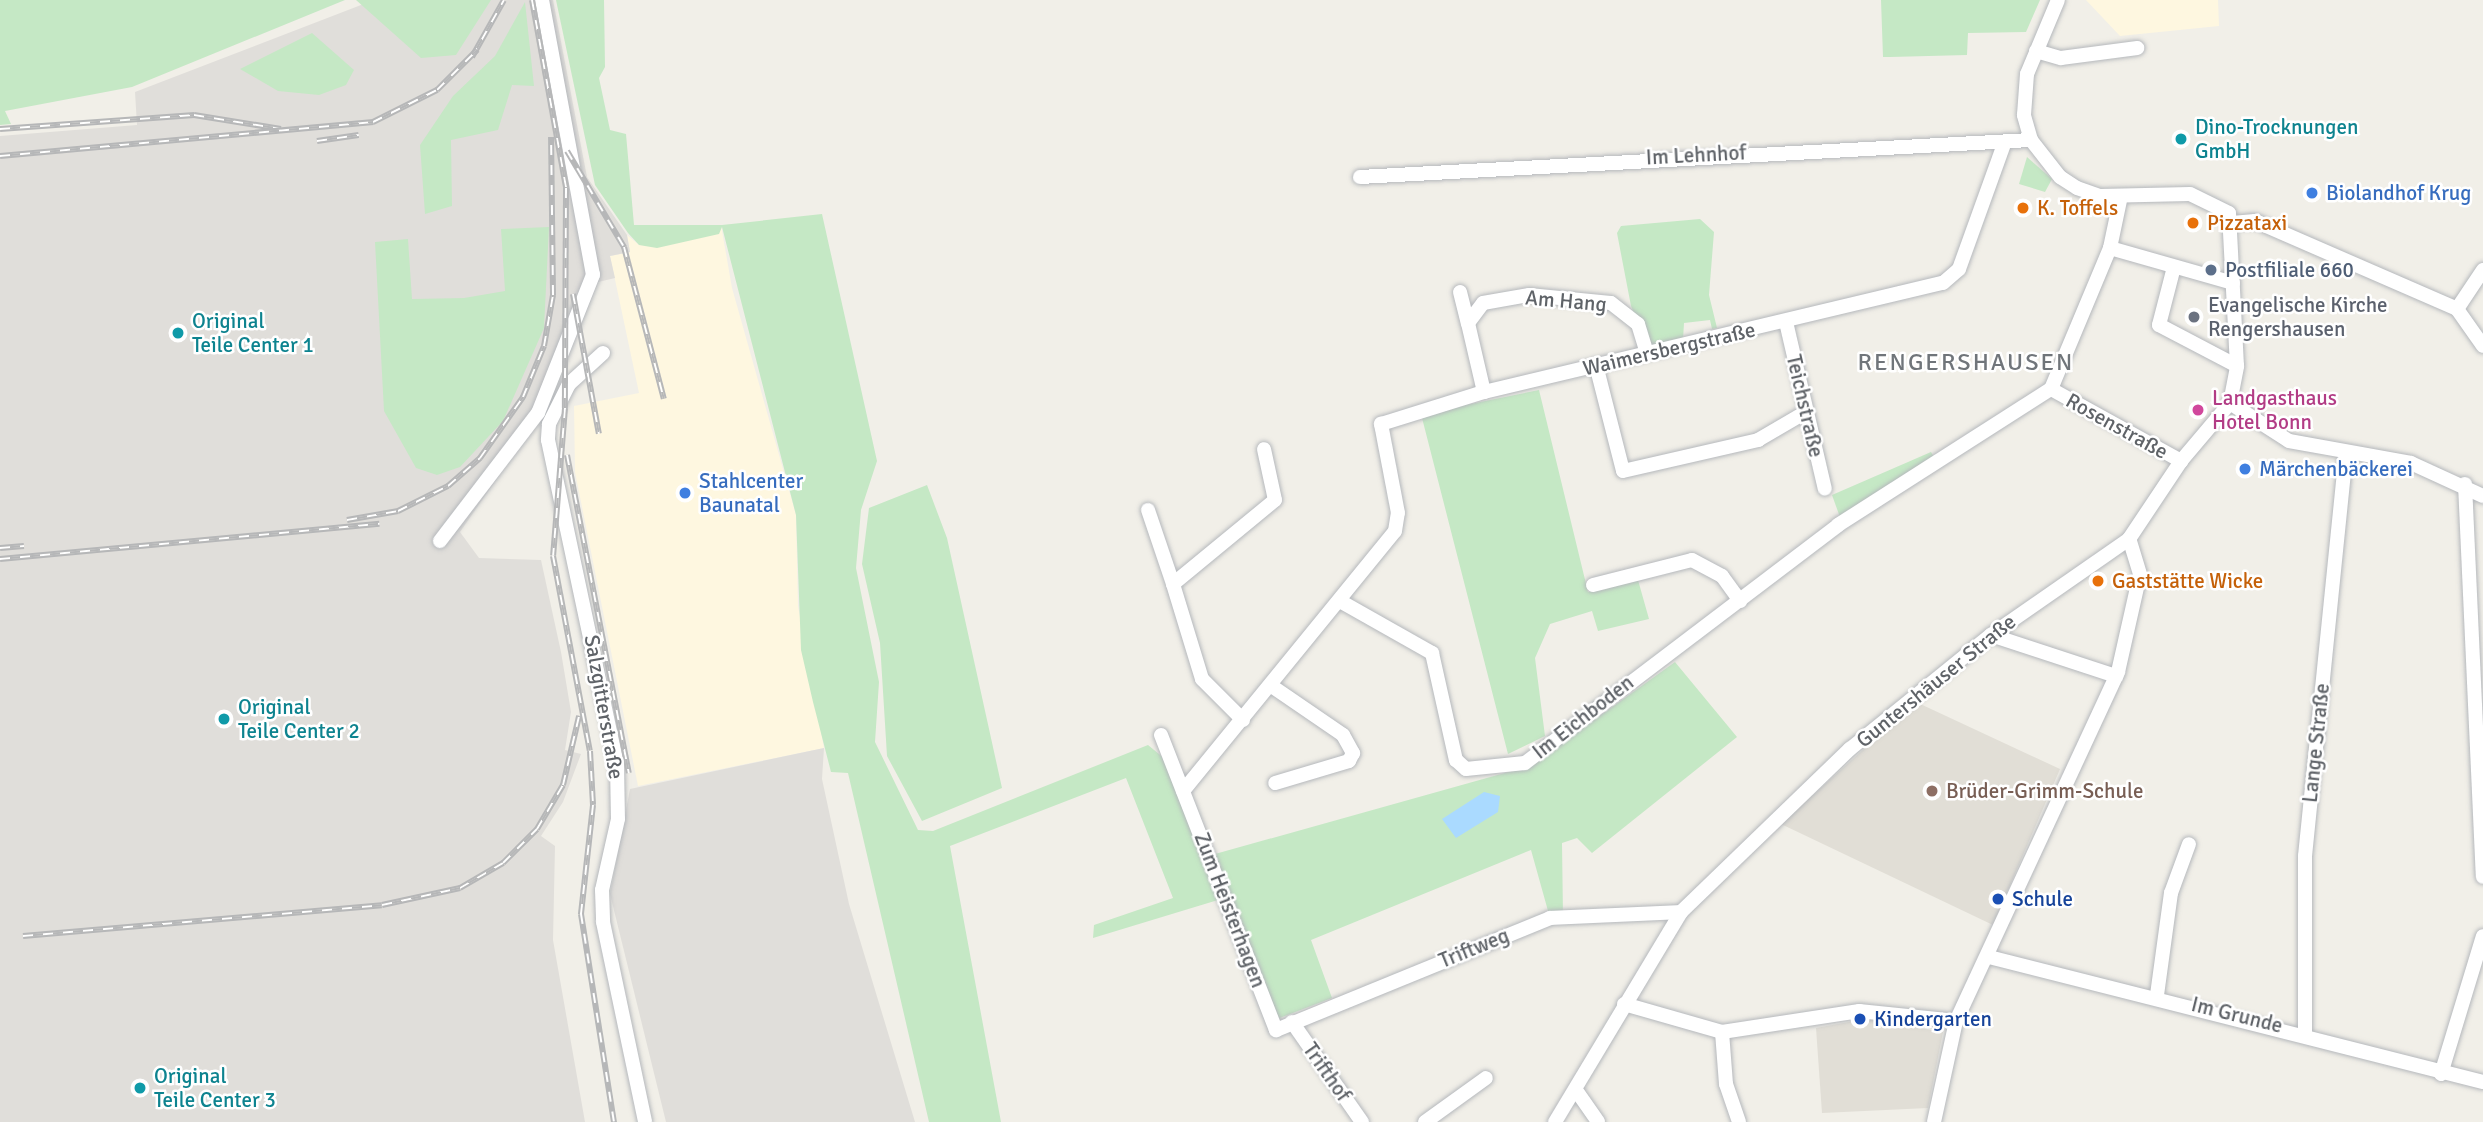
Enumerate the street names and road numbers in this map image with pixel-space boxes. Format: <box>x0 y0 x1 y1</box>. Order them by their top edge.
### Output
street label: Im Lehnhof <box>1645 140 1747 170</box>
street label: Am Hang <box>1524 285 1608 317</box>
street label: Waimersbergstraße <box>1580 317 1758 381</box>
street label: Teichstraße <box>1781 352 1829 460</box>
street label: Rosenstraße <box>2062 388 2172 464</box>
street label: Guntershäuser Straße <box>1851 609 2021 753</box>
street label: Salzgitterstraße <box>579 633 629 781</box>
street label: Im Eichboden <box>1527 670 1639 764</box>
street label: Lange Straße <box>2297 682 2335 804</box>
street label: Zum Heisterhagen <box>1189 829 1271 991</box>
street label: Triftweg <box>1435 923 1513 973</box>
street label: Im Grunde <box>2189 991 2285 1039</box>
street label: Trifthof <box>1298 1038 1356 1106</box>

